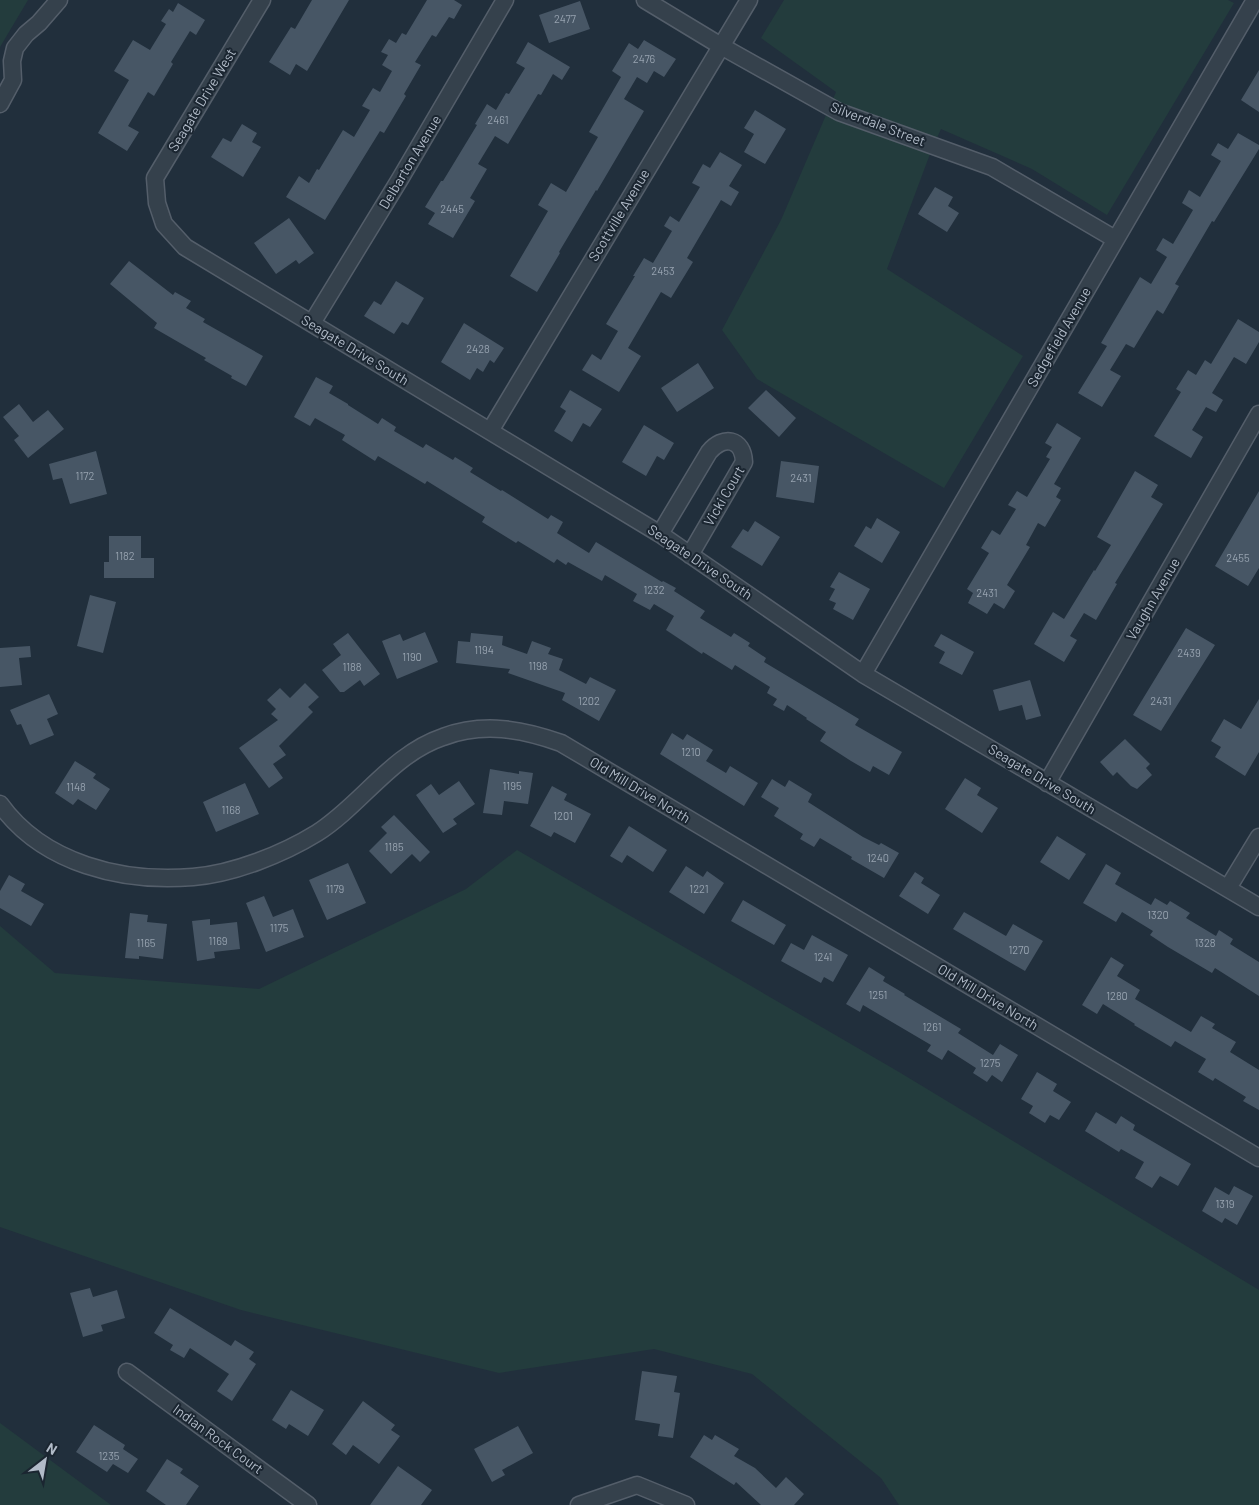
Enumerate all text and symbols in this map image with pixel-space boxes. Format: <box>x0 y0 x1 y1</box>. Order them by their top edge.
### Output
house number: 2477 <box>554 12 576 25</box>
street label: Seagate Drive West <box>164 45 239 154</box>
house number: 2476 <box>633 52 656 65</box>
street label: Silverdale Street <box>828 98 928 149</box>
street label: Delbarton Avenue <box>375 112 444 212</box>
house number: 2461 <box>487 113 509 126</box>
street label: Scottville Avenue <box>584 166 653 264</box>
house number: 2445 <box>440 202 464 215</box>
house number: 2453 <box>651 264 675 277</box>
street label: Sedgefield Avenue <box>1023 284 1094 390</box>
street label: Seagate Drive South <box>298 311 412 388</box>
house number: 2428 <box>466 342 490 355</box>
street label: Vicki Court <box>700 463 748 529</box>
house number: 1172 <box>76 469 95 482</box>
house number: 2431 <box>790 471 812 484</box>
street label: Seagate Drive South <box>645 520 756 603</box>
house number: 1182 <box>115 549 135 562</box>
house number: 2455 <box>1226 551 1250 564</box>
street label: Vaughn Avenue <box>1122 555 1183 643</box>
house number: 1232 <box>643 583 665 596</box>
house number: 2431 <box>976 586 998 599</box>
house number: 1194 <box>474 643 494 656</box>
house number: 2439 <box>1177 646 1201 659</box>
house number: 1190 <box>402 650 422 663</box>
house number: 1198 <box>528 659 548 672</box>
house number: 1188 <box>342 660 362 673</box>
house number: 1202 <box>578 694 600 707</box>
house number: 2431 <box>1150 694 1172 707</box>
street label: Seagate Drive South <box>985 740 1099 817</box>
house number: 1210 <box>681 745 701 758</box>
street label: Old Mill Drive North <box>587 753 694 826</box>
house number: 1195 <box>502 779 522 792</box>
house number: 1148 <box>66 780 86 793</box>
house number: 1168 <box>221 803 241 816</box>
house number: 1201 <box>553 809 573 822</box>
house number: 1185 <box>384 840 404 853</box>
house number: 1240 <box>867 851 889 864</box>
house number: 1179 <box>326 882 345 895</box>
house number: 1221 <box>689 882 709 895</box>
house number: 1320 <box>1147 908 1169 921</box>
house number: 1175 <box>270 921 289 934</box>
house number: 1169 <box>208 934 228 947</box>
house number: 1165 <box>136 936 156 949</box>
house number: 1328 <box>1194 936 1216 949</box>
house number: 1270 <box>1008 943 1030 956</box>
house number: 1241 <box>814 950 832 963</box>
street label: Old Mill Drive North <box>935 960 1042 1033</box>
house number: 1251 <box>869 988 887 1001</box>
house number: 1280 <box>1106 989 1128 1002</box>
house number: 1261 <box>922 1020 942 1033</box>
house number: 1275 <box>980 1056 1001 1069</box>
house number: 1319 <box>1215 1197 1235 1210</box>
street label: Indian Rock Court <box>170 1400 267 1477</box>
north arrow <box>20 1435 70 1485</box>
text: N <box>44 1439 60 1458</box>
house number: 1235 <box>99 1449 120 1462</box>

